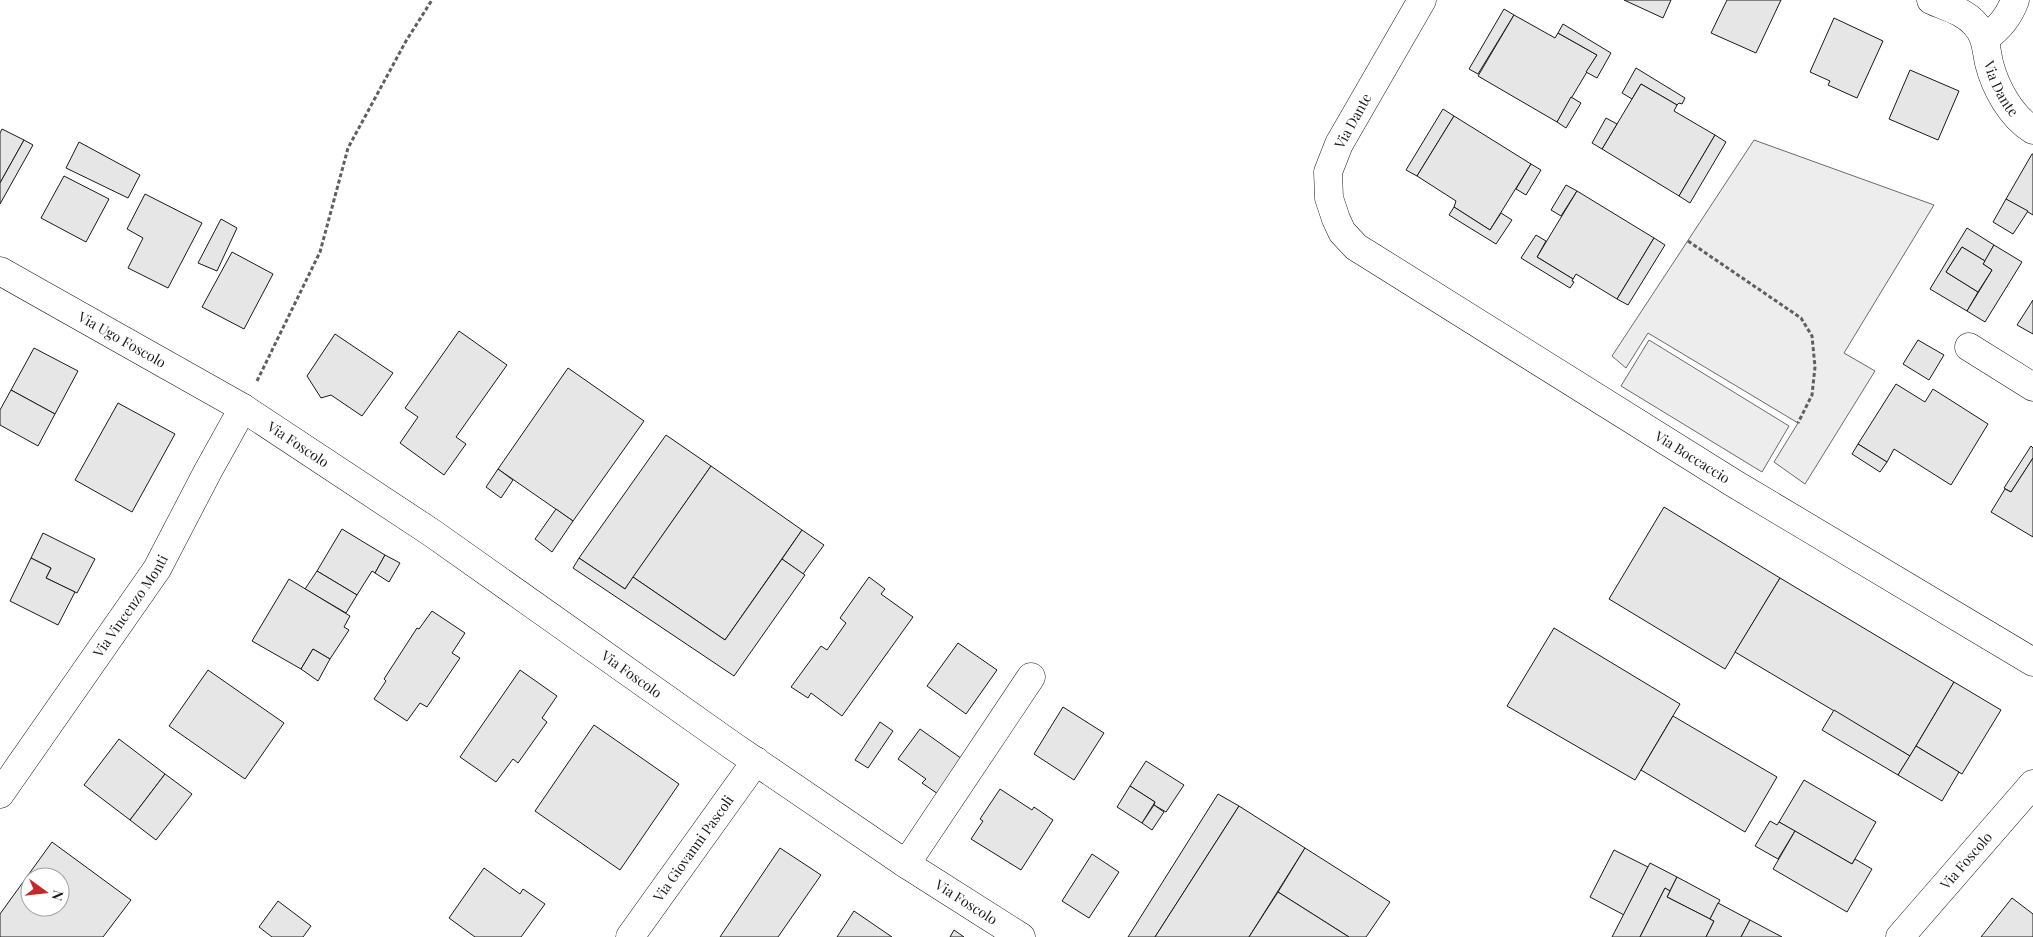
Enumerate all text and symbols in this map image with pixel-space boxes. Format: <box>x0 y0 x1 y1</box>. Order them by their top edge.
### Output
street label: Via Dante <box>1980 58 2023 120</box>
street label: Via Dante <box>1329 90 1375 153</box>
street label: Via Ugo Foscolo <box>74 306 170 372</box>
street label: Via Foscolo <box>263 416 333 472</box>
street label: Via Boccaccio <box>1651 426 1734 488</box>
street label: Via Vincenzo Monti <box>88 551 172 662</box>
street label: Via Foscolo <box>597 645 666 702</box>
street label: Via Giovanni Pascoli <box>648 791 738 906</box>
street label: Via Foscolo <box>1935 827 1996 894</box>
north arrow <box>20 867 70 917</box>
street label: Via Foscolo <box>931 874 1002 929</box>
text: N <box>48 888 69 903</box>

